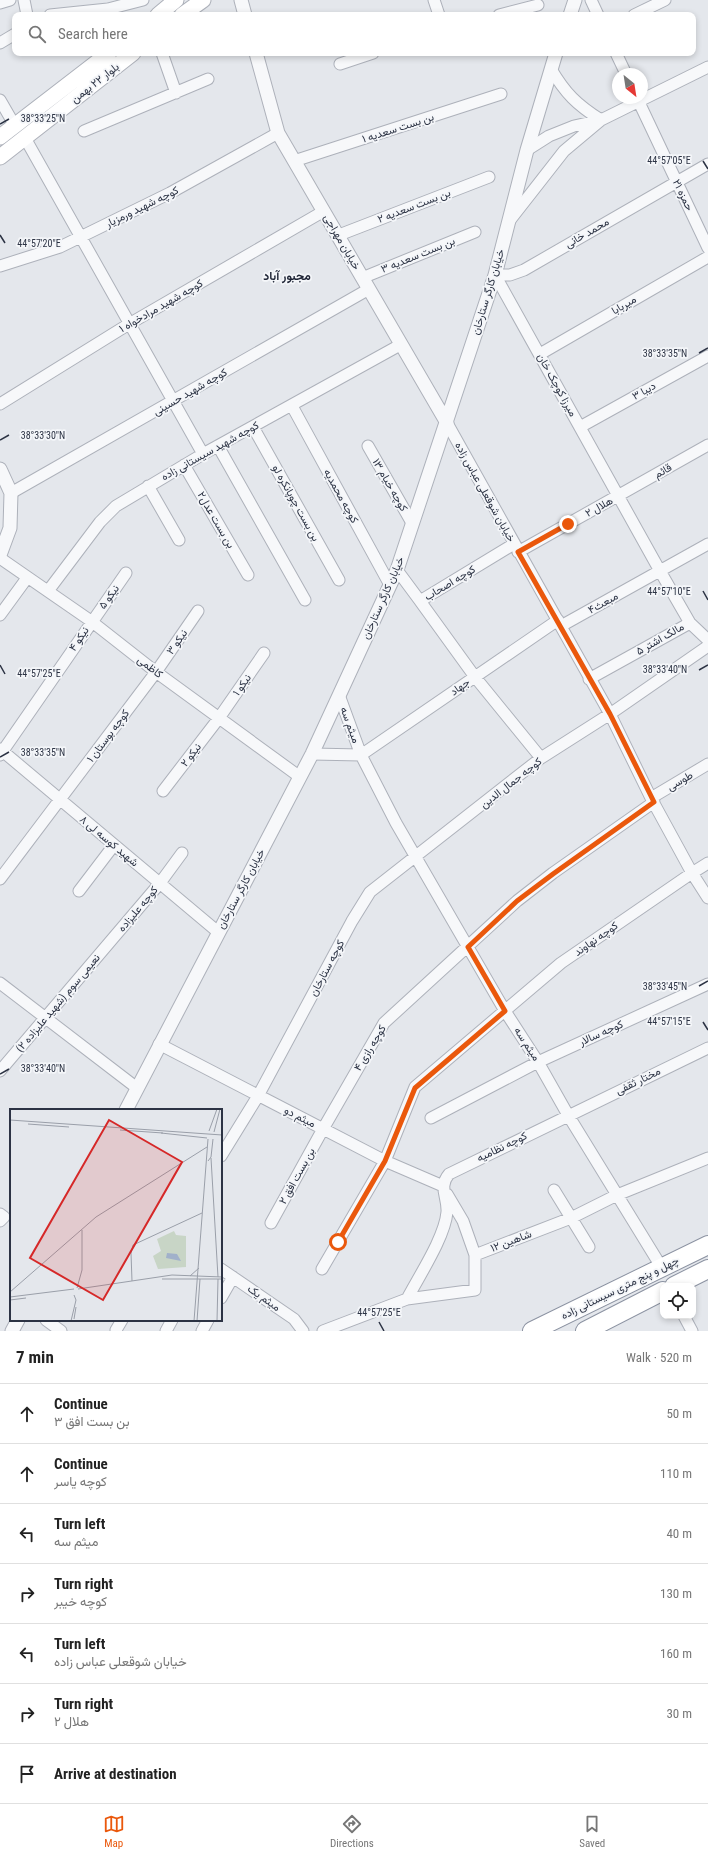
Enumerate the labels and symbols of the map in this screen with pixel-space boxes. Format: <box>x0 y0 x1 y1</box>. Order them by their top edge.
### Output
street label: بلوار ۲۲ بهمن <box>68 60 122 106</box>
north arrow <box>612 68 648 104</box>
street label: بن بست سعدیه ۱ <box>360 110 436 146</box>
text: 38°33'25"N <box>21 113 65 124</box>
text: 44°57'05"E <box>647 155 691 166</box>
street label: حمزه ۲۱ <box>670 177 696 213</box>
street label: کوچه شهید ورمزیار <box>102 184 181 232</box>
street label: بن بست سعدیه ۲ <box>376 186 452 226</box>
street label: خیابان مهراجی <box>321 212 363 272</box>
street label: محمد خانی <box>563 215 611 251</box>
street label: بن بست سعدیه ۳ <box>379 234 457 276</box>
text: 44°57'20"E <box>17 238 61 249</box>
street label: خیابان کارگر ستارخان <box>469 248 507 336</box>
district label: مجبور آباد <box>263 269 311 284</box>
street label: ۱ کوچه شهید مرادخواه <box>117 277 206 336</box>
street label: میربابا <box>609 293 639 317</box>
text: 38°33'35"N <box>643 348 687 359</box>
street label: میرزا کوچک خان <box>533 351 580 419</box>
street label: کوچه شهید حسینی <box>151 365 230 419</box>
street label: دیبا ۳ <box>630 379 658 403</box>
street label: کوچه شهید سیستانی زاده <box>159 419 262 484</box>
text: 38°33'30"N <box>21 430 65 441</box>
street label: خیابان شوقعلی عباس زاده <box>452 440 518 544</box>
street label: کوچه خیام ۱۳ <box>369 456 410 514</box>
street label: قائم <box>652 461 675 482</box>
street label: بن بست چوپانکره لو <box>269 462 322 544</box>
street label: کوچه محمدیه <box>320 467 361 526</box>
street label: بن بست عدل۲ <box>195 489 237 551</box>
street label: هلال ۲ <box>583 494 615 520</box>
route end <box>559 515 577 533</box>
street label: خیابان کارگر ستارخان <box>359 555 407 641</box>
street label: کوچه اصحاب <box>422 563 478 604</box>
street label: نیکو ۵ <box>96 582 122 612</box>
text: 44°57'10"E <box>647 586 691 597</box>
street label: مبعث۴ <box>586 589 620 617</box>
street label: مالک اشتر ۵ <box>634 620 686 658</box>
street label: نیکو ۴ <box>66 624 92 654</box>
street label: نیکو ۳ <box>164 627 190 657</box>
street label: کاظمی <box>135 653 165 681</box>
text: 38°33'40"N <box>643 664 687 675</box>
text: 44°57'25"E <box>17 668 61 679</box>
street label: نیکو ۱ <box>230 672 254 698</box>
street label: جهاد <box>448 676 472 698</box>
street label: میثم سه <box>337 705 363 745</box>
street label: کوچه بوستان ۱ <box>84 707 133 765</box>
street label: نیکو ۲ <box>178 741 204 769</box>
text: 38°33'35"N <box>21 747 65 758</box>
street label: کوچه جمال الدین <box>478 755 545 812</box>
street label: طوسی <box>665 768 695 794</box>
street label: شهید کوسه لی ۸ <box>77 813 141 869</box>
street label: خیابان کارگر ستارخان <box>214 847 268 931</box>
street label: کوچه علیزاده <box>115 884 162 935</box>
street label: کوچه نهاوند <box>571 919 621 960</box>
street label: کوچه ستارخان <box>307 938 348 999</box>
street label: نعیمی سوم (شهید علیزاده ۲) <box>13 951 104 1055</box>
text: 38°33'45"N <box>643 981 687 992</box>
text: 44°57'15"E <box>647 1016 691 1027</box>
street label: کوچه سالار <box>576 1017 626 1050</box>
street label: کوچه رازی ۴ <box>351 1023 390 1074</box>
street label: میثم سه <box>510 1025 543 1064</box>
text: 38°33'40"N <box>21 1063 65 1074</box>
street label: مختار ثقفی <box>613 1064 663 1097</box>
street label: میثم دو <box>282 1104 318 1131</box>
inset map <box>10 1109 222 1321</box>
street label: کوچه نظامیه <box>475 1129 530 1166</box>
street label: بن بست افق ۲ <box>276 1146 318 1206</box>
street label: شاهین ۱۲ <box>489 1227 534 1255</box>
route start <box>329 1233 347 1251</box>
street label: چهل و پنج متری سیستانی زاده <box>559 1254 681 1323</box>
street label: میثم یک <box>245 1282 283 1315</box>
text: 44°57'25"E <box>357 1307 401 1318</box>

